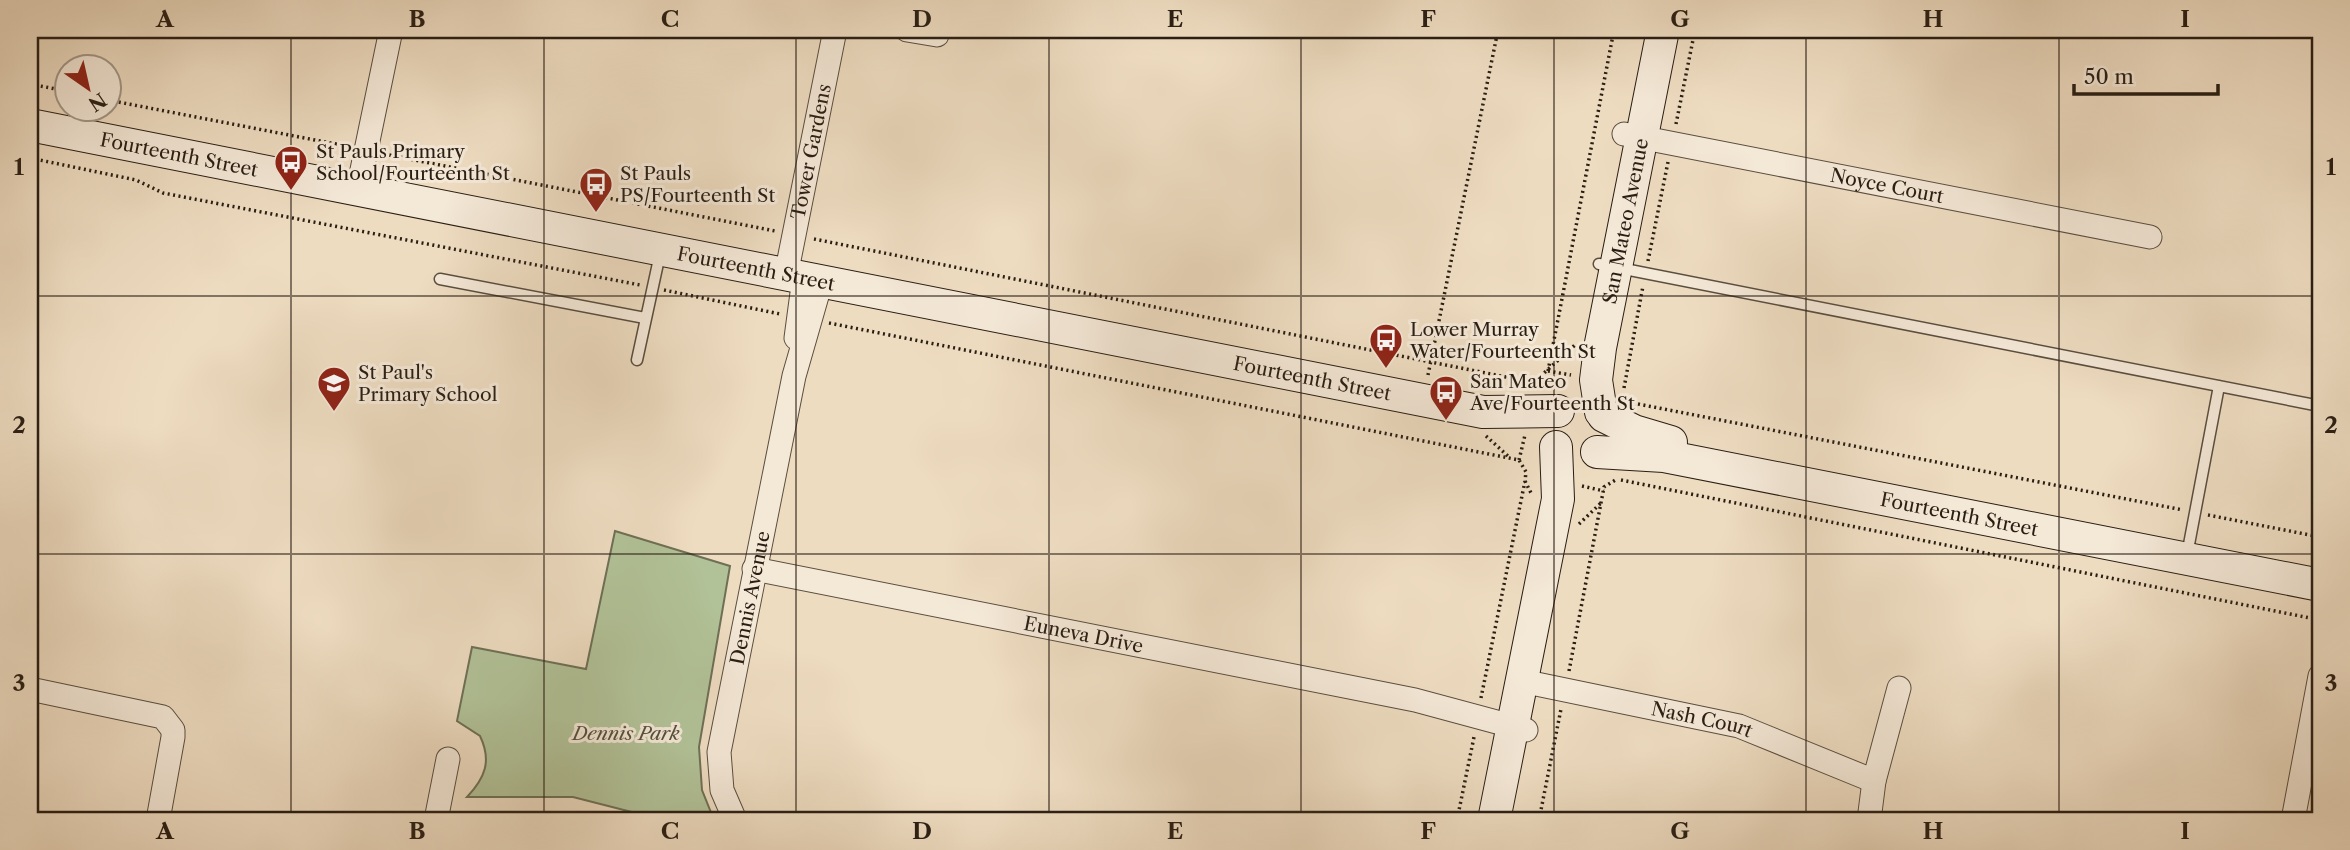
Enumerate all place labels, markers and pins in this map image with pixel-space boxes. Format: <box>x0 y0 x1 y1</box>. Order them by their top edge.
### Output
place label: St Pauls Primary School/Fourteenth St <box>316 140 510 185</box>
bus stop icon: St Pauls Primary School/Fourteenth St <box>272 143 310 192</box>
place label: St Pauls PS/Fourteenth St <box>620 162 775 207</box>
bus stop icon: St Pauls PS/Fourteenth St <box>577 165 615 214</box>
place label: Lower Murray Water/Fourteenth St <box>1409 318 1596 363</box>
bus stop icon: Lower Murray Water/Fourteenth St <box>1367 321 1405 370</box>
place label: St Paul's Primary School <box>358 361 498 406</box>
school or university icon: St Paul's Primary School <box>315 364 353 413</box>
place label: San Mateo Ave/Fourteenth St <box>1469 370 1635 415</box>
bus stop icon: San Mateo Ave/Fourteenth St <box>1427 373 1465 422</box>

